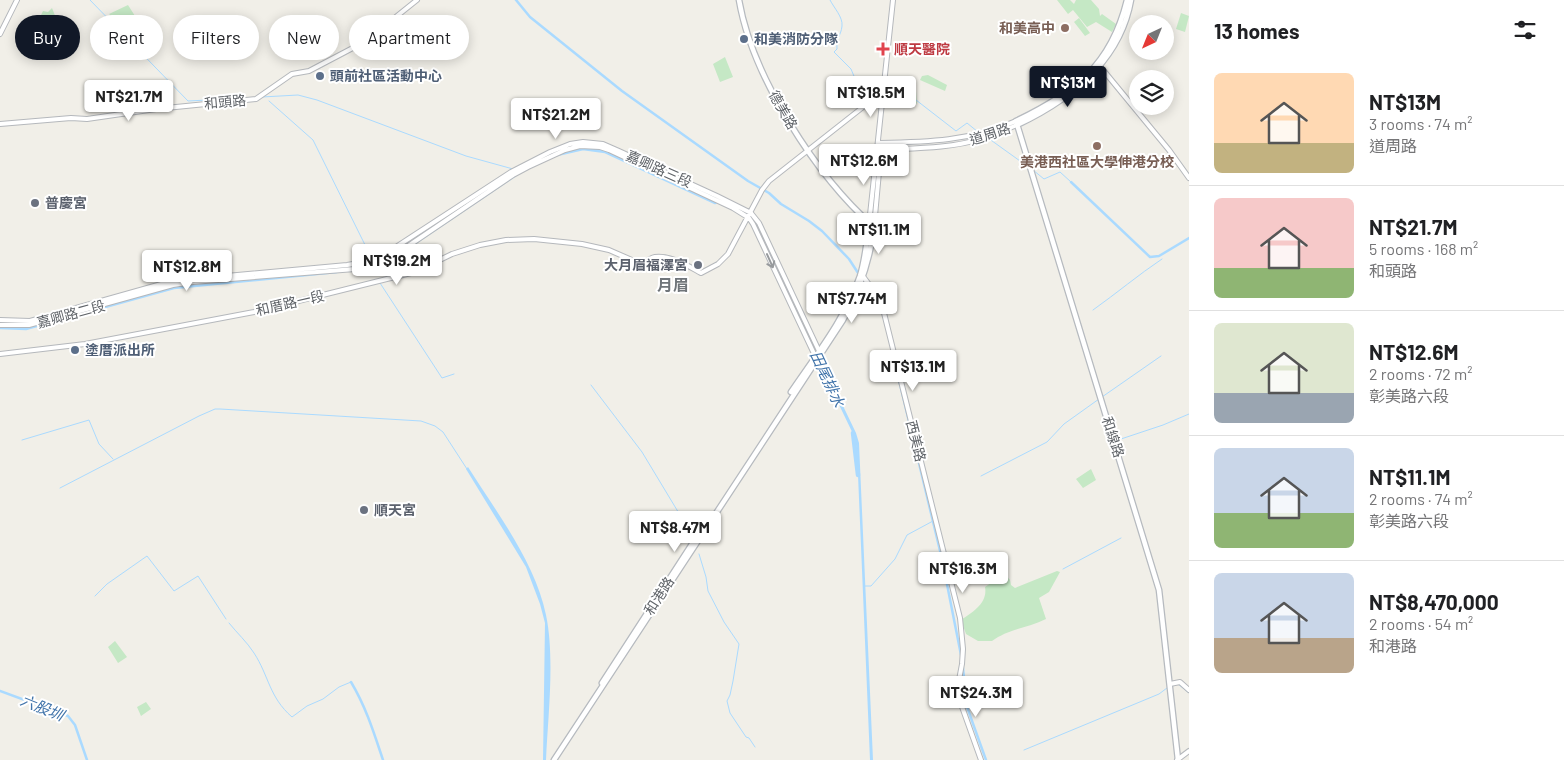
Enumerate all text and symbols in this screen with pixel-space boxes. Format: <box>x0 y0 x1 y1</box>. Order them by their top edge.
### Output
chip: Buy <box>15 15 80 60</box>
chip: Rent <box>90 15 163 60</box>
chip: Filters <box>173 15 259 60</box>
chip: New <box>269 15 339 60</box>
chip: Apartment <box>349 15 469 60</box>
north arrow <box>1129 15 1174 60</box>
map controls <box>1129 15 1174 115</box>
icon: filters <box>1511 16 1539 44</box>
text: 13 homes <box>1214 18 1299 43</box>
place label: 和美高中 <box>999 19 1055 36</box>
marker: 和美高中 <box>1059 22 1071 34</box>
place label: 和美消防分隊 <box>754 30 838 47</box>
marker: 和美消防分隊 <box>738 33 750 45</box>
place label: 順天醫院 <box>894 40 950 57</box>
marker: 順天醫院 <box>876 42 890 56</box>
pin: NT$13M <box>1027 66 1109 108</box>
place label: 頭前社區活動中心 <box>330 67 442 84</box>
marker: 頭前社區活動中心 <box>314 70 326 82</box>
button: layers <box>1129 70 1174 115</box>
text: NT$13M <box>1041 72 1095 91</box>
pin: NT$18.5M <box>819 76 923 118</box>
pin: NT$21.7M <box>77 80 181 122</box>
text: NT$18.5M <box>837 82 905 101</box>
text: NT$21.7M <box>95 86 163 105</box>
street label: 德美路 <box>766 87 801 132</box>
text: NT$13M <box>1369 89 1441 114</box>
street label: 和頭路 <box>203 91 247 112</box>
icon: home <box>1254 93 1314 153</box>
pin: NT$21.2M <box>504 98 608 140</box>
text: NT$21.2M <box>522 104 590 123</box>
text: 3 rooms · 74 m² <box>1369 114 1472 133</box>
street label: 道周路 <box>967 119 1012 148</box>
text: 道周路 <box>1369 136 1417 155</box>
marker: 美港西社區大學伸港分校 <box>1091 140 1103 152</box>
pin: NT$12.6M <box>812 144 916 186</box>
street label: 嘉卿路三段 <box>624 147 695 191</box>
text: NT$12.6M <box>830 150 898 169</box>
place label: 美港西社區大學伸港分校 <box>1020 153 1174 170</box>
place label: 普慶宮 <box>45 194 87 211</box>
marker: 普慶宮 <box>29 197 41 209</box>
pin: NT$11.1M <box>827 212 931 255</box>
text: NT$21.7M <box>1369 214 1457 239</box>
icon: home <box>1254 218 1314 278</box>
text: NT$11.1M <box>848 219 910 238</box>
text: 5 rooms · 168 m² <box>1369 239 1478 258</box>
pin: NT$19.2M <box>345 244 449 286</box>
pin: NT$12.8M <box>135 250 239 292</box>
text: NT$19.2M <box>363 250 431 269</box>
one-way arrow <box>766 253 776 268</box>
text: NT$12.8M <box>153 256 221 275</box>
place label: 大月眉福澤宮 <box>604 256 688 273</box>
marker: 大月眉福澤宮 <box>692 259 704 271</box>
text: 和頭路 <box>1369 261 1417 280</box>
district label: 月眉 <box>657 275 689 294</box>
pin: NT$7.74M <box>800 282 904 324</box>
street label: 和厝路一段 <box>254 286 326 319</box>
text: NT$7.74M <box>817 288 887 307</box>
street label: 嘉卿路二段 <box>35 296 107 331</box>
text: NT$12.6M <box>1369 339 1458 364</box>
place label: 塗厝派出所 <box>85 341 155 358</box>
icon: home <box>1254 343 1314 403</box>
marker: 塗厝派出所 <box>69 344 81 356</box>
water label: 田尾排水 <box>807 348 849 410</box>
pin: NT$13.1M <box>861 350 965 392</box>
text: NT$13.1M <box>881 356 945 375</box>
text: 2 rooms · 72 m² <box>1369 364 1472 383</box>
text: 彰美路六段 <box>1369 386 1449 405</box>
street label: 和線路 <box>1099 414 1128 459</box>
street label: 西美路 <box>903 418 930 463</box>
text: NT$11.1M <box>1369 464 1450 489</box>
icon: home <box>1254 468 1314 528</box>
text: 2 rooms · 74 m² <box>1369 489 1473 508</box>
place label: 順天宮 <box>374 501 416 518</box>
marker: 順天宮 <box>358 504 370 516</box>
pin: NT$8.47M <box>623 510 727 553</box>
text: 彰美路六段 <box>1369 511 1449 530</box>
text: NT$8.47M <box>640 517 710 536</box>
pin: NT$16.3M <box>911 552 1015 594</box>
text: NT$16.3M <box>929 558 997 577</box>
street label: 和港路 <box>640 573 677 618</box>
text: NT$8,470,000 <box>1369 589 1499 614</box>
icon: home <box>1254 593 1314 653</box>
text: 2 rooms · 54 m² <box>1369 614 1473 633</box>
text: 和港路 <box>1369 636 1417 655</box>
pin: NT$24.3M <box>924 676 1028 718</box>
text: NT$24.3M <box>940 682 1012 701</box>
water label: 六股圳 <box>18 690 68 725</box>

